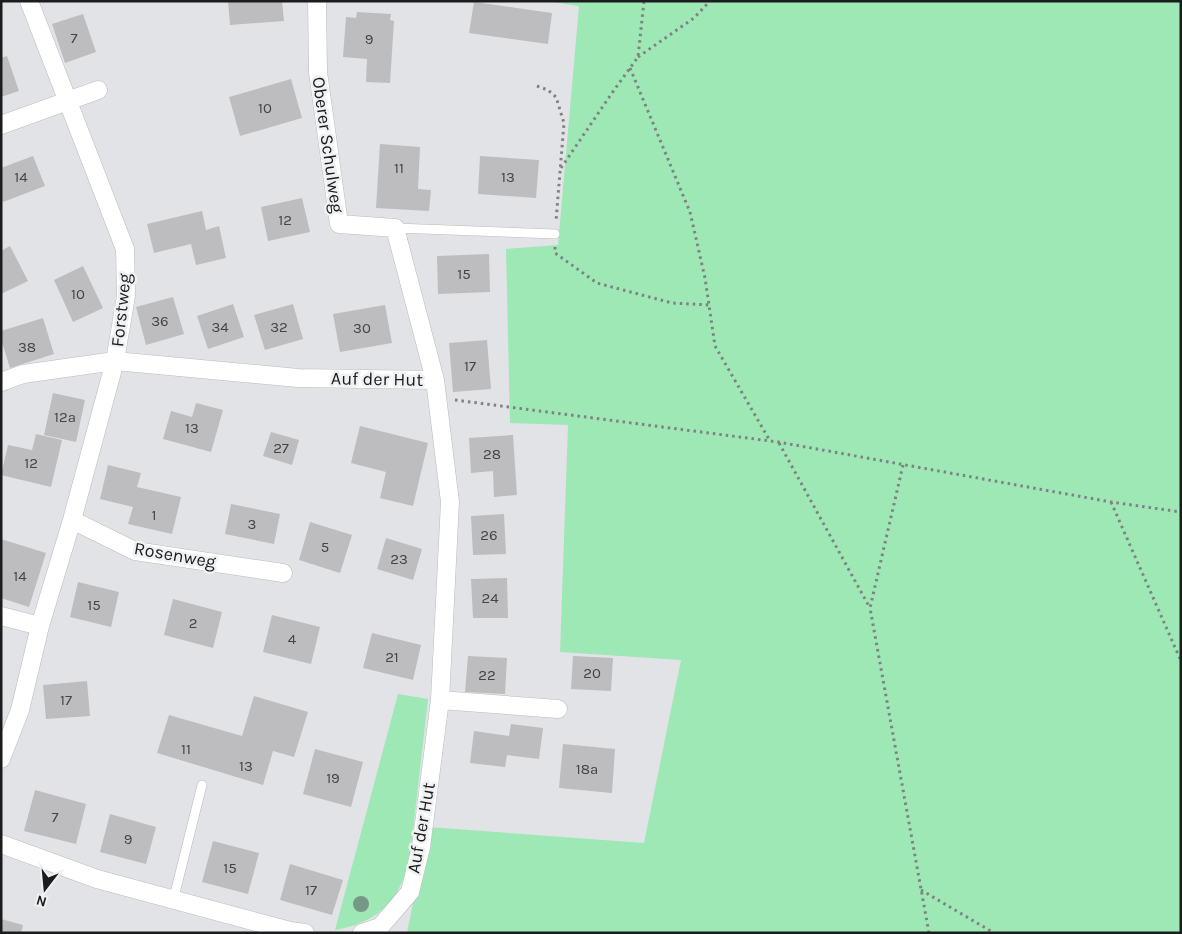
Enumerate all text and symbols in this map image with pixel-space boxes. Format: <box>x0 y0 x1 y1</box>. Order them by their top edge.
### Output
house number: 7 <box>70 29 78 47</box>
house number: 9 <box>365 30 373 48</box>
street label: Oberer Schulweg <box>308 75 348 215</box>
house number: 10 <box>258 99 272 117</box>
house number: 11 <box>394 159 404 177</box>
house number: 14 <box>14 168 28 186</box>
house number: 13 <box>501 168 515 186</box>
house number: 12 <box>278 211 292 229</box>
house number: 15 <box>457 265 471 283</box>
street label: Forstweg <box>106 272 136 348</box>
house number: 10 <box>71 285 85 303</box>
house number: 36 <box>151 312 169 330</box>
house number: 34 <box>211 318 229 336</box>
house number: 32 <box>270 318 288 336</box>
house number: 30 <box>353 319 371 337</box>
house number: 38 <box>18 338 36 356</box>
house number: 17 <box>464 357 476 375</box>
street label: Auf der Hut <box>331 367 423 391</box>
house number: 12a <box>54 408 76 426</box>
house number: 13 <box>185 419 199 437</box>
house number: 27 <box>273 439 289 457</box>
house number: 28 <box>483 445 501 463</box>
house number: 12 <box>24 454 38 472</box>
house number: 1 <box>152 506 156 524</box>
house number: 3 <box>248 515 256 533</box>
house number: 26 <box>480 526 498 544</box>
street label: Rosenweg <box>132 537 218 573</box>
house number: 5 <box>321 538 329 556</box>
house number: 23 <box>390 550 408 568</box>
house number: 14 <box>13 567 27 585</box>
house number: 24 <box>481 589 499 607</box>
house number: 15 <box>87 596 101 614</box>
house number: 2 <box>189 614 197 632</box>
house number: 4 <box>288 630 297 648</box>
house number: 21 <box>385 648 399 666</box>
house number: 20 <box>583 664 601 682</box>
house number: 22 <box>478 666 496 684</box>
house number: 17 <box>60 691 72 709</box>
house number: 11 <box>181 740 191 758</box>
house number: 13 <box>239 757 253 775</box>
house number: 18a <box>576 760 598 778</box>
house number: 19 <box>326 769 340 787</box>
street label: Auf der Hut <box>402 781 440 875</box>
house number: 7 <box>51 808 59 826</box>
house number: 9 <box>124 830 132 848</box>
house number: 15 <box>223 859 237 877</box>
north arrow <box>20 864 70 914</box>
house number: 17 <box>305 881 317 899</box>
text: N <box>34 891 49 911</box>

